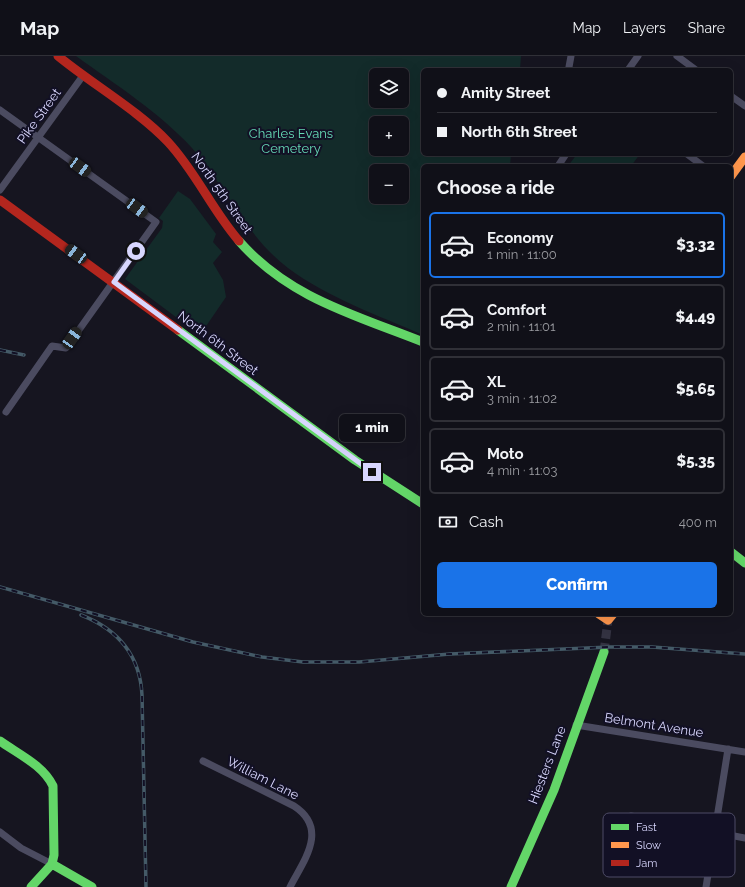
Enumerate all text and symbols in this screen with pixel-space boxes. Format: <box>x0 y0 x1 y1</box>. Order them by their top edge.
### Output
text: Map <box>20 17 59 39</box>
text: Map <box>573 20 601 36</box>
text: Layers <box>623 20 666 36</box>
text: Share <box>688 20 725 36</box>
map controls <box>369 68 409 204</box>
button: layers <box>369 68 409 108</box>
text: Amity Street <box>461 84 550 102</box>
street label: Pike Street <box>14 85 64 146</box>
button: + <box>369 116 409 156</box>
text: North 6th Street <box>461 123 577 141</box>
park label: Charles Evans Cemetery <box>249 126 333 156</box>
street label: North 5th Street <box>188 149 256 237</box>
car <box>67 155 93 179</box>
button: − <box>369 164 409 204</box>
text: Choose a ride <box>437 177 555 198</box>
car <box>124 196 150 220</box>
icon: car <box>439 227 475 263</box>
text: Economy <box>487 229 554 247</box>
text: $3.32 <box>676 236 715 254</box>
car <box>63 242 89 266</box>
route start <box>127 242 145 260</box>
text: 1 min · 11:00 <box>487 247 557 262</box>
icon: car <box>439 299 475 335</box>
text: Comfort <box>487 301 546 319</box>
street label: North 6th Street <box>175 308 262 378</box>
text: $4.49 <box>676 308 715 326</box>
text: 2 min · 11:01 <box>487 319 556 334</box>
car <box>60 325 84 351</box>
icon: car <box>439 371 475 407</box>
text: XL <box>487 373 505 391</box>
text: $5.65 <box>676 380 715 398</box>
text: 3 min · 11:02 <box>487 391 557 406</box>
callout: 1 min <box>339 414 405 442</box>
text: 1 min <box>355 420 389 435</box>
icon: car <box>439 443 475 479</box>
text: Moto <box>487 445 524 463</box>
text: $5.35 <box>677 452 715 470</box>
route end <box>363 463 381 481</box>
text: 4 min · 11:03 <box>487 463 557 478</box>
icon: cash <box>437 511 459 533</box>
text: Cash <box>469 513 503 531</box>
text: 400 m <box>679 515 717 530</box>
button: Confirm <box>437 562 717 608</box>
street label: Belmont Avenue <box>603 710 705 740</box>
street label: Hiesters Lane <box>525 724 569 806</box>
street label: William Lane <box>225 753 302 803</box>
legend <box>603 813 735 877</box>
text: Fast <box>636 821 657 834</box>
text: Slow <box>636 839 661 852</box>
text: Jam <box>636 857 657 870</box>

